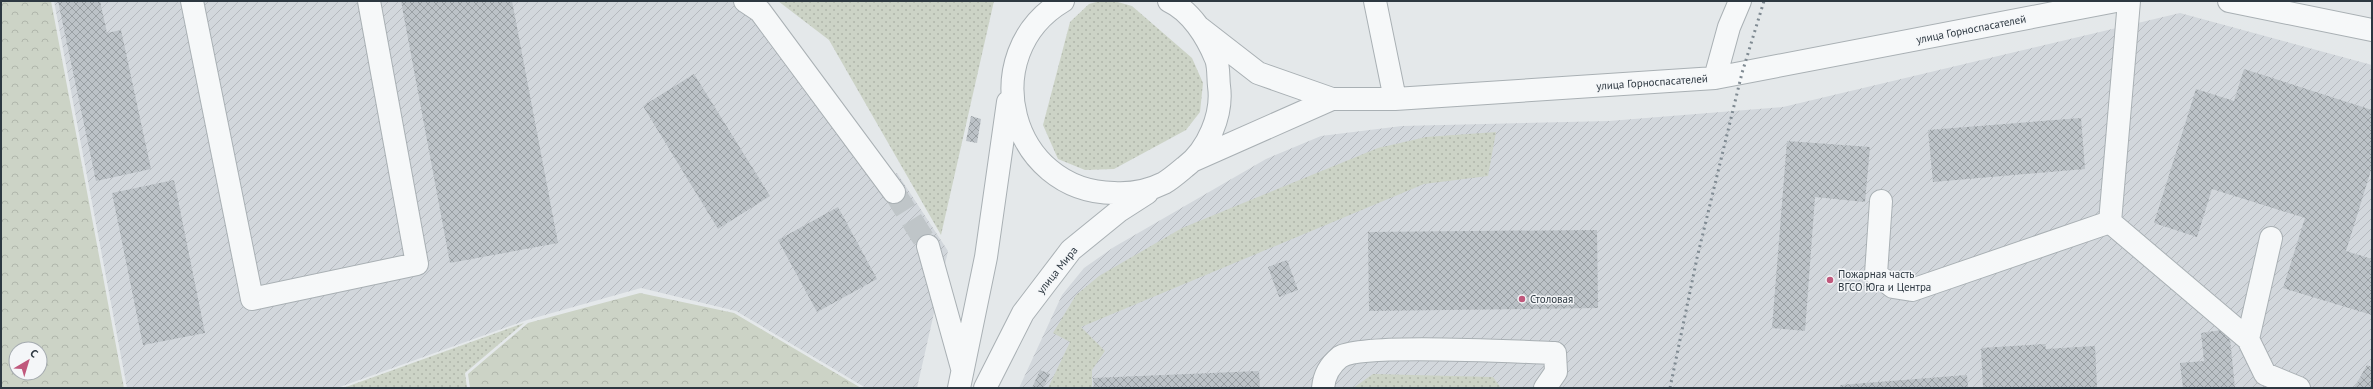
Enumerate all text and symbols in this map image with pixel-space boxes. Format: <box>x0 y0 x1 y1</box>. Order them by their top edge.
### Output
street label: улица Горноспасателей <box>1915 11 2027 47</box>
street label: улица Горноспасателей <box>1596 71 1708 93</box>
street label: улица Мира <box>1034 243 1080 297</box>
place label: Пожарная часть ВГСО Юга и Центра <box>1838 267 1931 294</box>
marker: Пожарная часть ВГСО Юга и Центра <box>1825 275 1835 285</box>
place label: Столовая <box>1530 292 1573 306</box>
marker: Столовая <box>1517 294 1527 304</box>
north arrow <box>8 341 48 381</box>
text: С <box>27 346 41 361</box>

